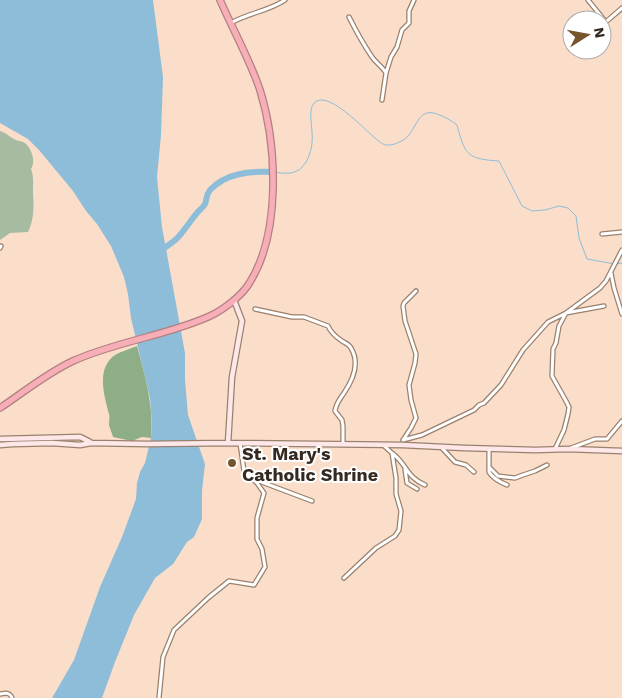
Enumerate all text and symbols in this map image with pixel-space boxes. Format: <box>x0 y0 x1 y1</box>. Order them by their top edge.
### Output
north arrow <box>562 10 612 60</box>
text: N <box>591 26 609 39</box>
place label: St. Mary's Catholic Shrine <box>242 443 378 485</box>
marker: St. Mary's Catholic Shrine <box>226 457 238 469</box>

